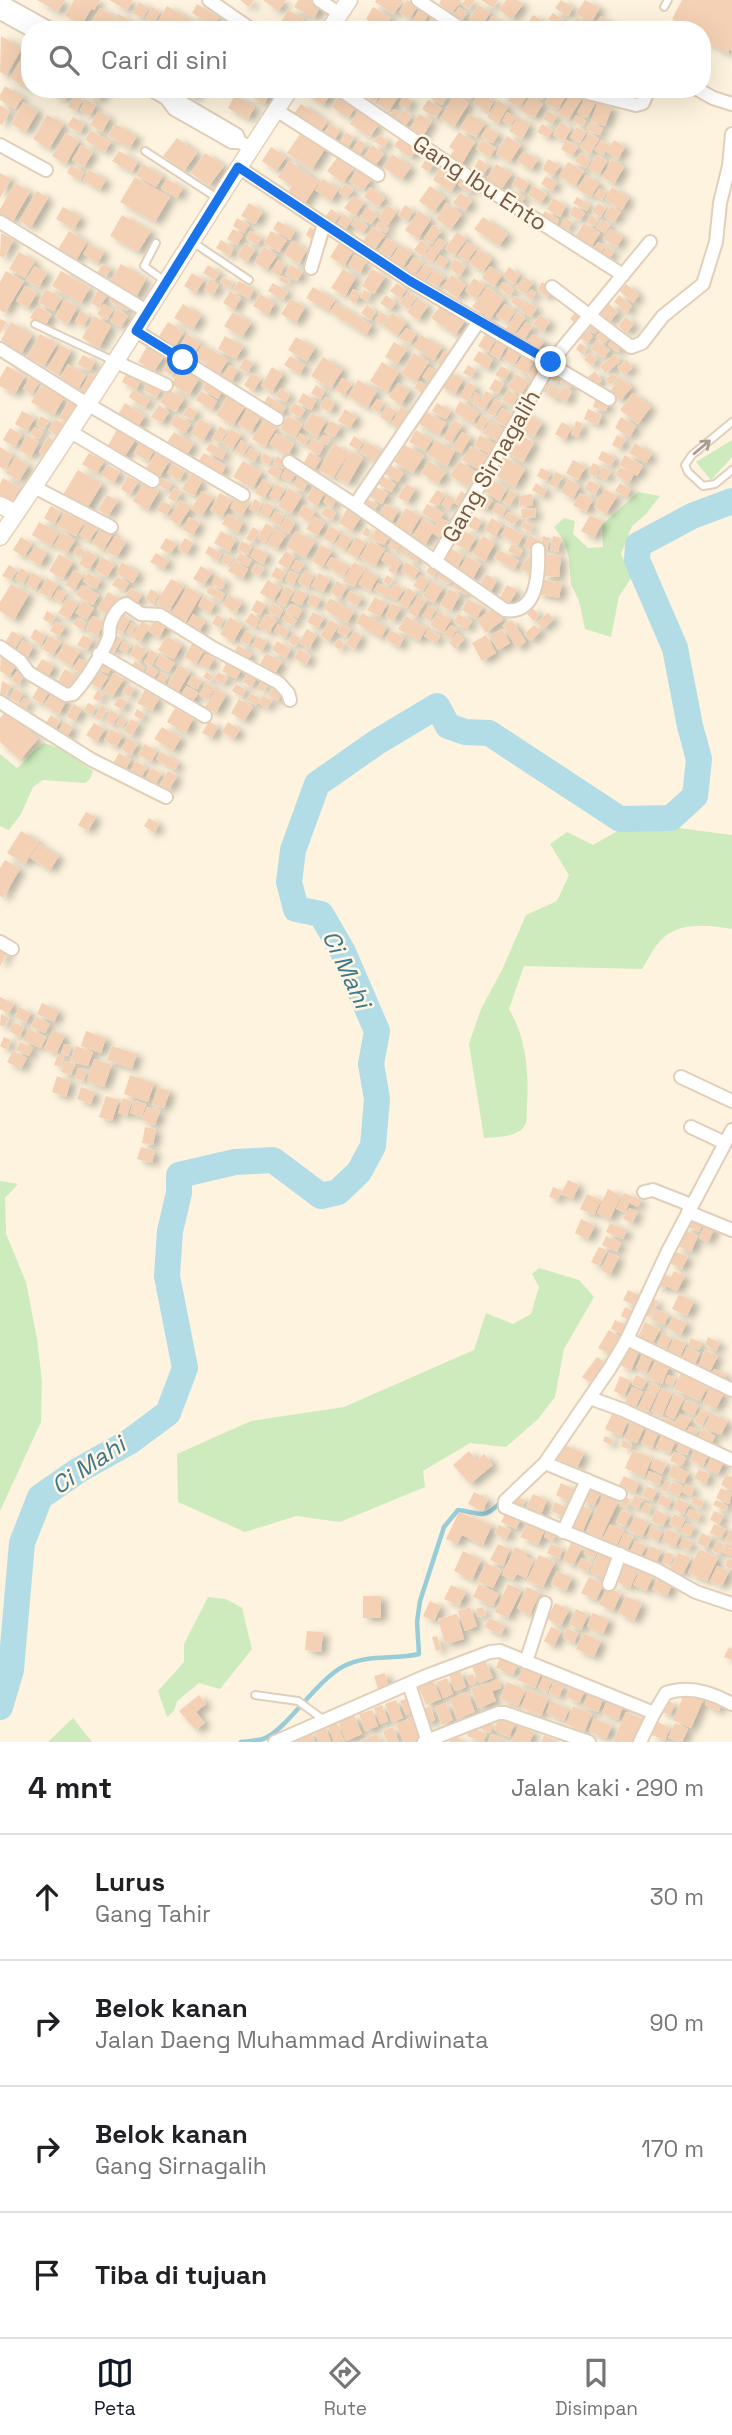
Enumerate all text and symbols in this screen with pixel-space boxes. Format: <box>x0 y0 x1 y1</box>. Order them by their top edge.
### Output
search box <box>21 21 711 98</box>
icon: search <box>45 41 83 79</box>
text: Cari di sini <box>101 43 228 77</box>
street label: Gang Ibu Ento <box>407 128 553 238</box>
route start <box>167 344 198 375</box>
route end <box>535 346 566 377</box>
street label: Gang Sirnagalih <box>435 384 547 548</box>
one-way arrow <box>692 439 710 454</box>
water label: Ci Mahi <box>315 925 380 1016</box>
water label: Ci Mahi <box>45 1427 133 1501</box>
text: 4 mnt <box>28 1768 112 1807</box>
text: Jalan kaki · 290 m <box>511 1773 704 1803</box>
text: Lurus <box>95 1865 165 1899</box>
icon: ahead <box>28 1878 66 1916</box>
text: 30 m <box>650 1882 704 1912</box>
text: Gang Tahir <box>95 1899 211 1929</box>
text: Belok kanan <box>95 1991 248 2025</box>
icon: right <box>28 2004 66 2042</box>
text: 90 m <box>649 2008 704 2038</box>
text: Jalan Daeng Muhammad Ardiwinata <box>95 2025 489 2055</box>
text: Belok kanan <box>95 2117 248 2151</box>
icon: right <box>28 2130 66 2168</box>
text: 170 m <box>641 2134 704 2164</box>
text: Gang Sirnagalih <box>95 2151 267 2181</box>
icon: arrive <box>28 2256 66 2294</box>
text: Tiba di tujuan <box>95 2258 267 2292</box>
tab: Peta <box>94 2354 136 2421</box>
tab: Rute <box>324 2354 367 2421</box>
tab: Disimpan <box>555 2354 638 2421</box>

